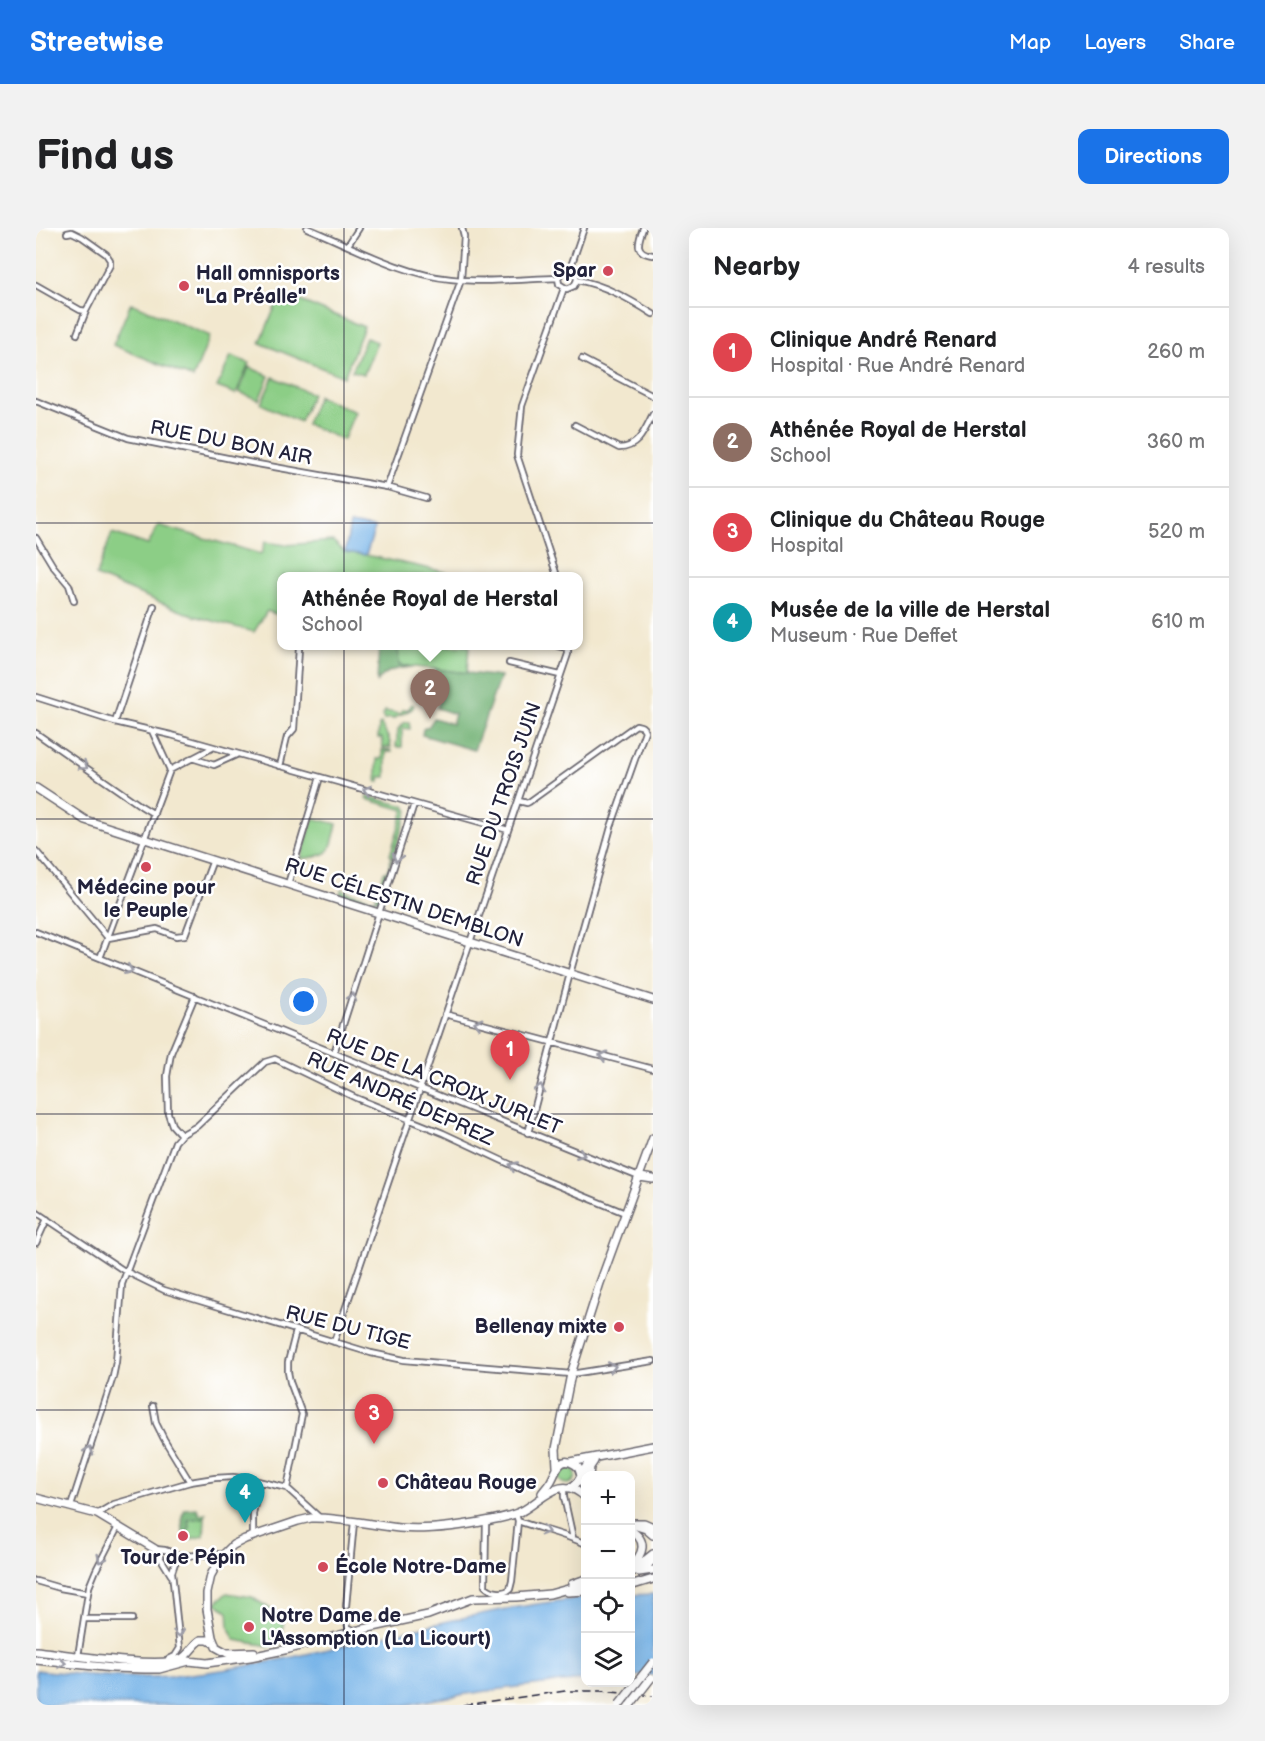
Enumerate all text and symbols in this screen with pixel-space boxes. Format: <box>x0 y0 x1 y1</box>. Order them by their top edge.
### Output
text: Streetwise <box>30 26 163 59</box>
text: Map <box>1009 30 1051 55</box>
text: Layers <box>1084 30 1146 55</box>
text: Share <box>1179 30 1235 55</box>
button: Directions <box>1078 129 1229 184</box>
text: Find us <box>36 131 174 182</box>
text: Nearby <box>713 252 800 283</box>
text: 4 results <box>1127 255 1205 279</box>
place label: Spar <box>553 259 597 283</box>
place label: Hall omnisports "La Préalle" <box>196 262 340 309</box>
marker: Spar <box>601 264 615 278</box>
marker: Hall omnisports "La Préalle" <box>177 279 191 293</box>
text: Clinique André Renard <box>770 327 997 354</box>
text: 1 <box>728 340 737 364</box>
text: 260 m <box>1147 340 1205 364</box>
text: Hospital · Rue André Renard <box>770 354 1025 378</box>
street label: RUE DU BON AIR <box>148 416 314 470</box>
text: Athénée Royal de Herstal <box>770 417 1027 444</box>
text: 2 <box>727 430 738 454</box>
text: 360 m <box>1147 430 1205 454</box>
text: School <box>770 444 831 468</box>
text: Clinique du Château Rouge <box>770 507 1045 534</box>
text: 3 <box>727 520 738 544</box>
text: 520 m <box>1148 520 1205 544</box>
text: Hospital <box>770 534 843 558</box>
popup <box>277 572 583 650</box>
text: Athénée Royal de Herstal <box>302 586 558 613</box>
text: Musée de la ville de Herstal <box>770 597 1050 624</box>
text: 4 <box>727 610 738 634</box>
text: 610 m <box>1151 610 1205 634</box>
text: School <box>302 613 363 637</box>
text: Museum · Rue Deffet <box>770 624 958 648</box>
pin: 2 <box>410 670 450 719</box>
street label: RUE DU TROIS JUIN <box>461 699 547 889</box>
one-way arrow <box>77 759 88 770</box>
one-way arrow <box>362 785 373 797</box>
street label: RUE CÉLESTIN DEMBLON <box>282 852 527 953</box>
one-way arrow <box>392 852 404 863</box>
marker: Médecine pour le Peuple <box>139 860 153 874</box>
place label: Médecine pour le Peuple <box>77 876 216 923</box>
one-way arrow <box>123 963 134 975</box>
your location <box>289 987 318 1016</box>
one-way arrow <box>345 992 358 1003</box>
one-way arrow <box>473 1017 483 1030</box>
street label: RUE DE LA CROIX JURLET <box>323 1024 565 1140</box>
pin: 1 <box>490 1030 530 1080</box>
street label: RUE ANDRÉ DEPREZ <box>303 1046 498 1151</box>
one-way arrow <box>598 1051 608 1063</box>
one-way arrow <box>533 1083 545 1094</box>
one-way arrow <box>575 1147 586 1159</box>
one-way arrow <box>509 1161 520 1173</box>
street label: RUE DU TIGE <box>283 1301 413 1355</box>
place label: Bellenay mixte <box>475 1315 607 1339</box>
marker: Bellenay mixte <box>612 1320 626 1334</box>
one-way arrow <box>607 1361 617 1374</box>
pin: 3 <box>354 1394 394 1444</box>
one-way arrow <box>82 1445 94 1456</box>
place label: Château Rouge <box>395 1471 537 1495</box>
map controls <box>581 1471 635 1687</box>
button: + <box>581 1471 635 1525</box>
pin: 4 <box>226 1474 264 1523</box>
marker: Château Rouge <box>376 1476 390 1490</box>
one-way arrow <box>540 1523 550 1536</box>
button: − <box>581 1525 635 1579</box>
marker: Tour de Pépin <box>176 1529 190 1543</box>
place label: Tour de Pépin <box>121 1546 245 1570</box>
one-way arrow <box>97 1553 109 1564</box>
place label: École Notre-Dame <box>335 1553 507 1579</box>
marker: École Notre-Dame <box>316 1560 330 1574</box>
button: locate <box>581 1579 635 1633</box>
place label: Notre Dame de L'Assomption (La Licourt) <box>261 1604 491 1651</box>
marker: Notre Dame de L'Assomption (La Licourt) <box>242 1620 256 1634</box>
one-way arrow <box>172 1628 184 1638</box>
button: layers <box>581 1633 635 1687</box>
one-way arrow <box>57 1656 67 1668</box>

